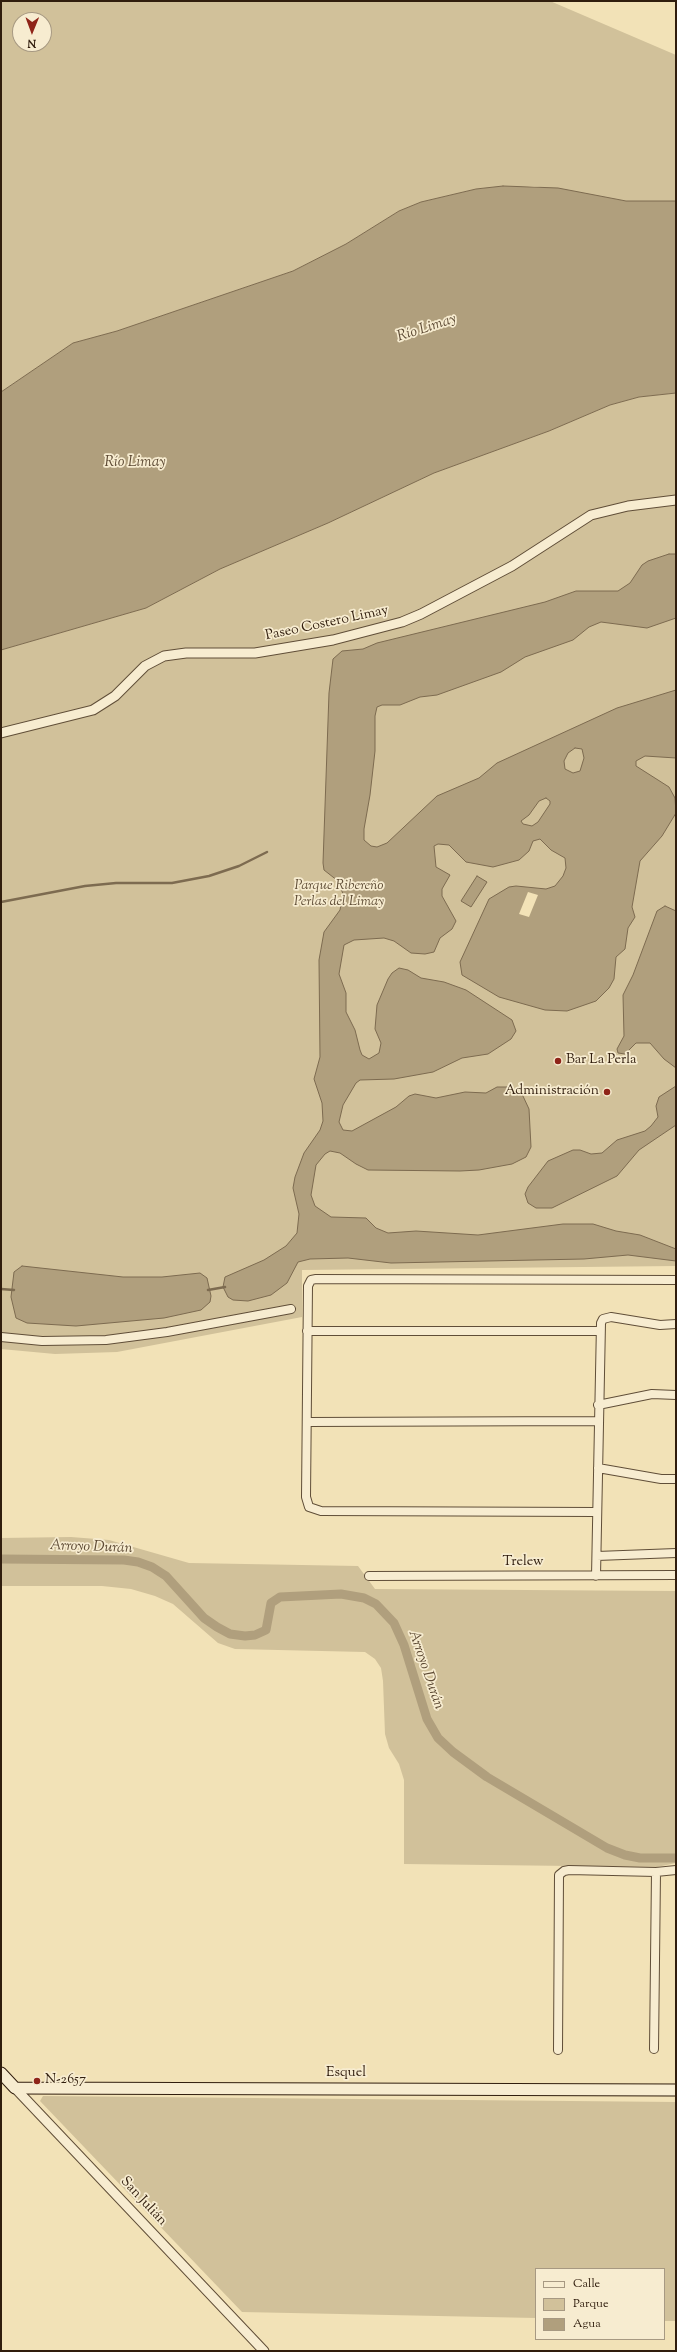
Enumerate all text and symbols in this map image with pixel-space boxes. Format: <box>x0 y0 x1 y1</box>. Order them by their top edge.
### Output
north arrow <box>12 12 52 52</box>
text: N <box>27 35 36 51</box>
water label: Río Limay <box>395 311 459 347</box>
water label: Río Limay <box>104 454 166 472</box>
street label: Paseo Costero Limay <box>264 603 390 645</box>
park label: Parque Ribereño Perlas del Limay <box>294 879 384 912</box>
place label: Bar La Perla <box>566 1053 637 1069</box>
marker: Bar La Perla <box>553 1056 563 1066</box>
place label: Administración <box>505 1084 599 1100</box>
marker: Administración <box>602 1087 612 1097</box>
water label: Arroyo Durán <box>49 1538 133 1558</box>
street label: Trelew <box>503 1555 543 1571</box>
water label: Arroyo Durán <box>403 1628 447 1712</box>
street label: Esquel <box>326 2066 366 2082</box>
place label: N-2657 <box>45 2073 86 2089</box>
marker: N-2657 <box>32 2076 42 2086</box>
street label: San Julián <box>116 2174 170 2230</box>
legend <box>535 2268 665 2340</box>
text: Calle <box>573 2275 600 2293</box>
text: Parque <box>573 2295 609 2313</box>
text: Agua <box>573 2315 601 2333</box>

